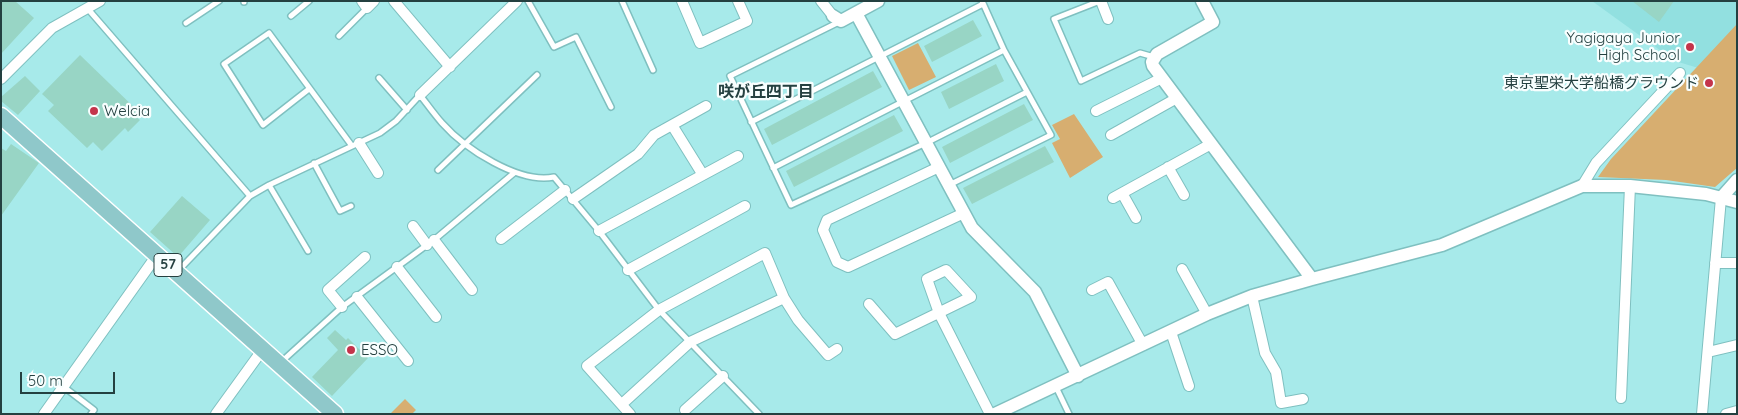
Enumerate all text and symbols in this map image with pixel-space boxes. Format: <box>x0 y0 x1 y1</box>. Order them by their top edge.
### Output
place label: Yagigaya Junior High School <box>1567 29 1680 64</box>
marker: Yagigaya Junior High School <box>1684 41 1696 53</box>
place label: 東京聖栄大学船橋グラウンド <box>1504 74 1699 92</box>
marker: 東京聖栄大学船橋グラウンド <box>1703 77 1715 89</box>
district label: 咲が丘四丁目 <box>718 82 814 102</box>
place label: Welcia <box>104 102 150 120</box>
marker: Welcia <box>88 105 100 117</box>
road number: 57 <box>154 254 182 276</box>
place label: ESSO <box>361 341 398 359</box>
marker: ESSO <box>345 344 357 356</box>
scale bar <box>22 362 118 394</box>
text: 50 m <box>28 371 63 390</box>

